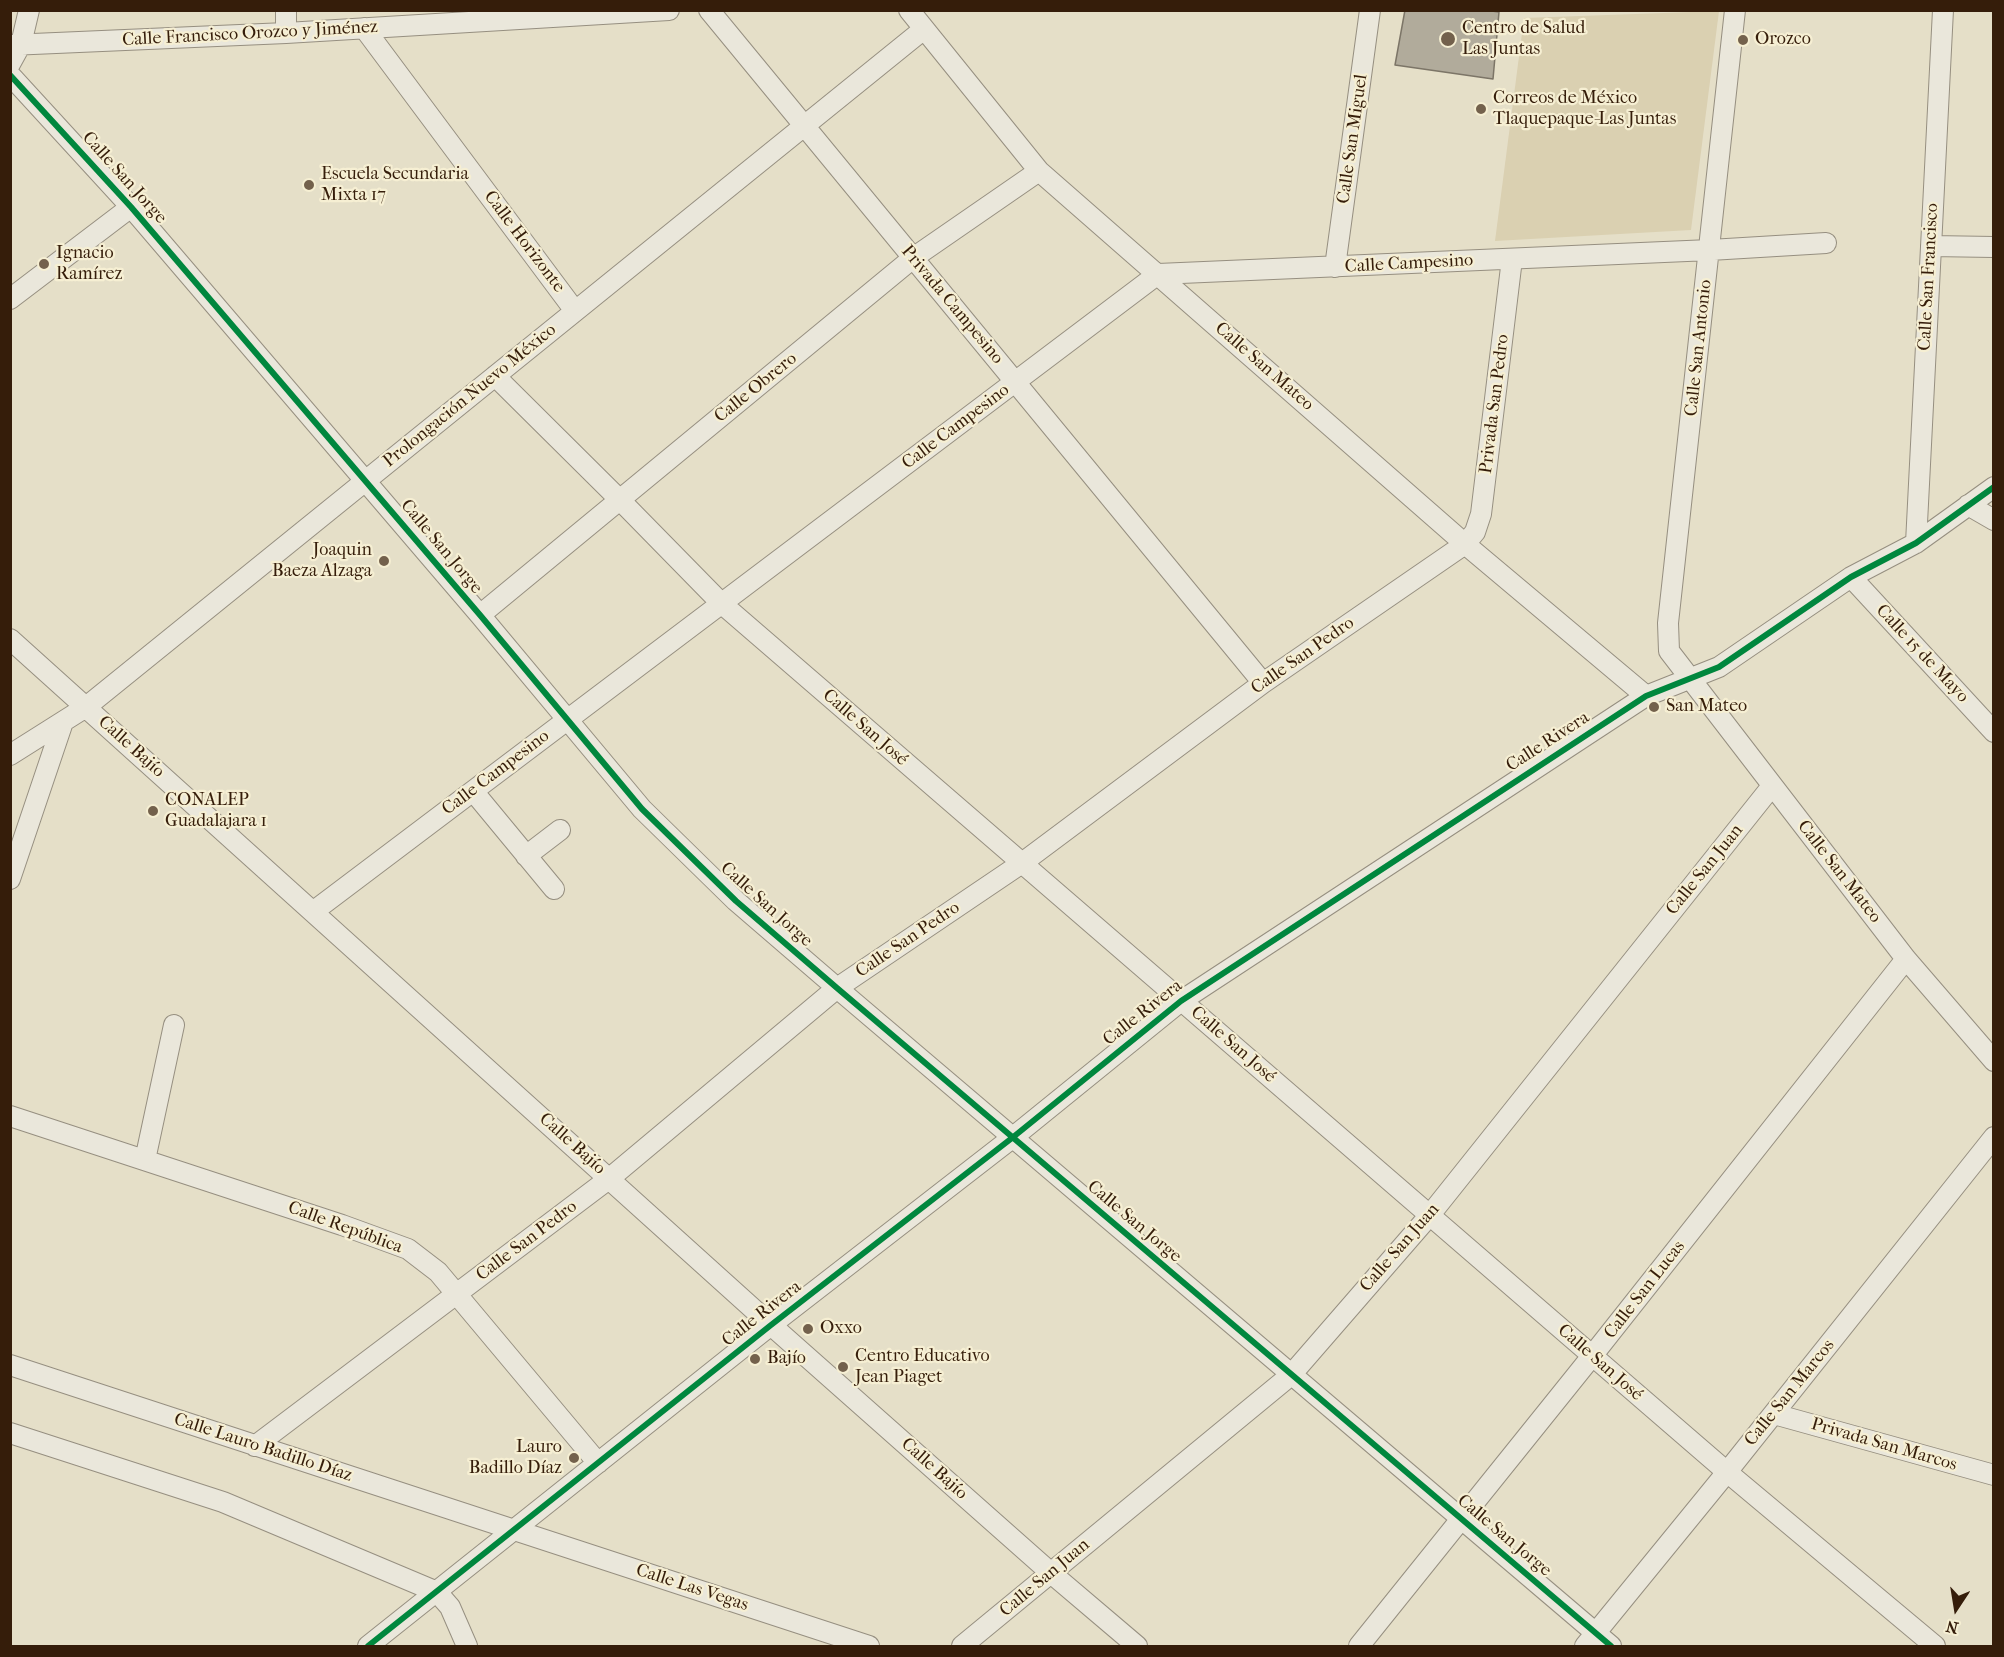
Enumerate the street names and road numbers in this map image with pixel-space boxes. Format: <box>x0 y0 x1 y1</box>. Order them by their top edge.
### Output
street label: Calle Francisco Orozco y Jiménez <box>122 17 378 51</box>
street label: Calle San Miguel <box>1333 73 1373 205</box>
street label: Calle San Jorge <box>77 127 171 229</box>
street label: Calle Horizonte <box>479 187 569 297</box>
street label: Calle San Francisco <box>1914 203 1944 351</box>
street label: Privada Campesino <box>896 241 1008 369</box>
street label: Calle Campesino <box>1344 250 1474 278</box>
street label: Calle San Antonio <box>1681 279 1717 417</box>
street label: Calle San Mateo <box>1210 318 1318 416</box>
street label: Prolongación Nuevo México <box>379 319 561 473</box>
street label: Privada San Pedro <box>1476 333 1514 475</box>
street label: Calle Obrero <box>710 348 802 428</box>
street label: Calle Campesino <box>898 380 1014 474</box>
street label: Calle San Jorge <box>395 495 487 599</box>
street label: Calle 15 de Mayo <box>1871 600 1973 708</box>
street label: Calle San Pedro <box>1247 613 1359 699</box>
street label: Calle San José <box>818 685 912 771</box>
street label: Calle Rivera <box>1502 707 1594 777</box>
street label: Calle Bajío <box>93 712 169 782</box>
street label: Calle Campesino <box>438 726 554 820</box>
street label: Calle San Mateo <box>1792 816 1886 928</box>
street label: Calle San Juan <box>1662 820 1748 920</box>
street label: Calle San Jorge <box>715 858 817 952</box>
street label: Calle San Pedro <box>852 897 964 983</box>
street label: Calle Rivera <box>1099 975 1187 1051</box>
street label: Calle San José <box>1186 1002 1280 1088</box>
street label: Calle Bajío <box>534 1109 610 1179</box>
street label: Calle San Jorge <box>1082 1176 1186 1268</box>
street label: Calle San Pedro <box>472 1196 582 1286</box>
street label: Calle República <box>285 1197 405 1259</box>
street label: Calle San Juan <box>1356 1199 1444 1297</box>
street label: Calle San Lucas <box>1600 1237 1690 1343</box>
street label: Calle Rivera <box>718 1276 806 1352</box>
street label: Calle San José <box>1553 1320 1647 1406</box>
street label: Calle San Marcos <box>1740 1335 1840 1451</box>
street label: Calle Lauro Badillo Díaz <box>171 1409 355 1487</box>
street label: Privada San Marcos <box>1809 1414 1959 1476</box>
street label: Calle Bajío <box>896 1434 972 1504</box>
street label: Calle San Jorge <box>1452 1490 1556 1582</box>
street label: Calle San Juan <box>996 1534 1094 1622</box>
street label: Calle Las Vegas <box>633 1560 751 1616</box>

